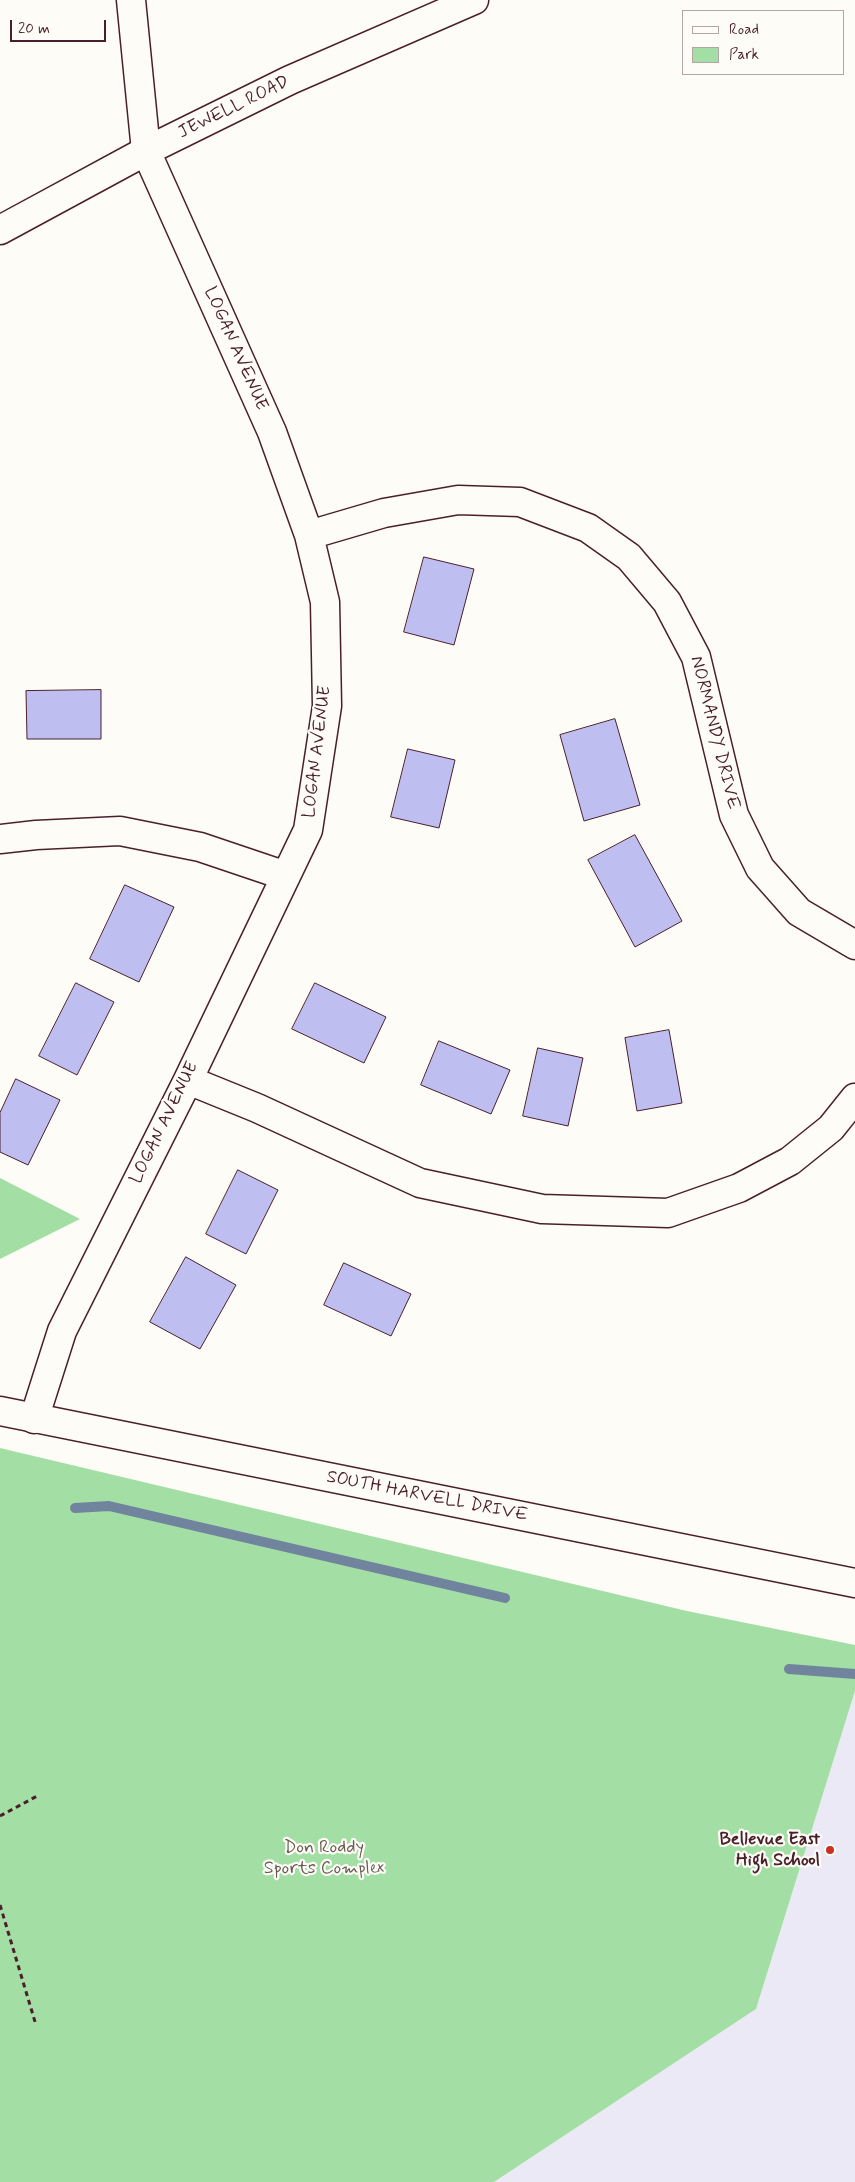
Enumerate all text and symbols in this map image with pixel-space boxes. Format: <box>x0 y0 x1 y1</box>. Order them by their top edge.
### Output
scale bar <box>12 10 109 42</box>
legend <box>682 10 845 75</box>
text: 20 m <box>18 19 50 39</box>
text: Road <box>729 20 759 40</box>
text: Park <box>729 45 759 65</box>
street label: JEWELL ROAD <box>175 72 293 144</box>
street label: LOGAN AVENUE <box>198 284 272 414</box>
street label: NORMANDY DRIVE <box>684 654 744 812</box>
street label: LOGAN AVENUE <box>299 685 337 819</box>
street label: LOGAN AVENUE <box>126 1058 204 1188</box>
street label: SOUTH HARVELL DRIVE <box>325 1467 529 1527</box>
place label: Bellevue East High School <box>719 1829 820 1872</box>
park label: Don Roddy Sports Complex <box>264 1837 384 1880</box>
marker: Bellevue East High School <box>824 1844 836 1856</box>

